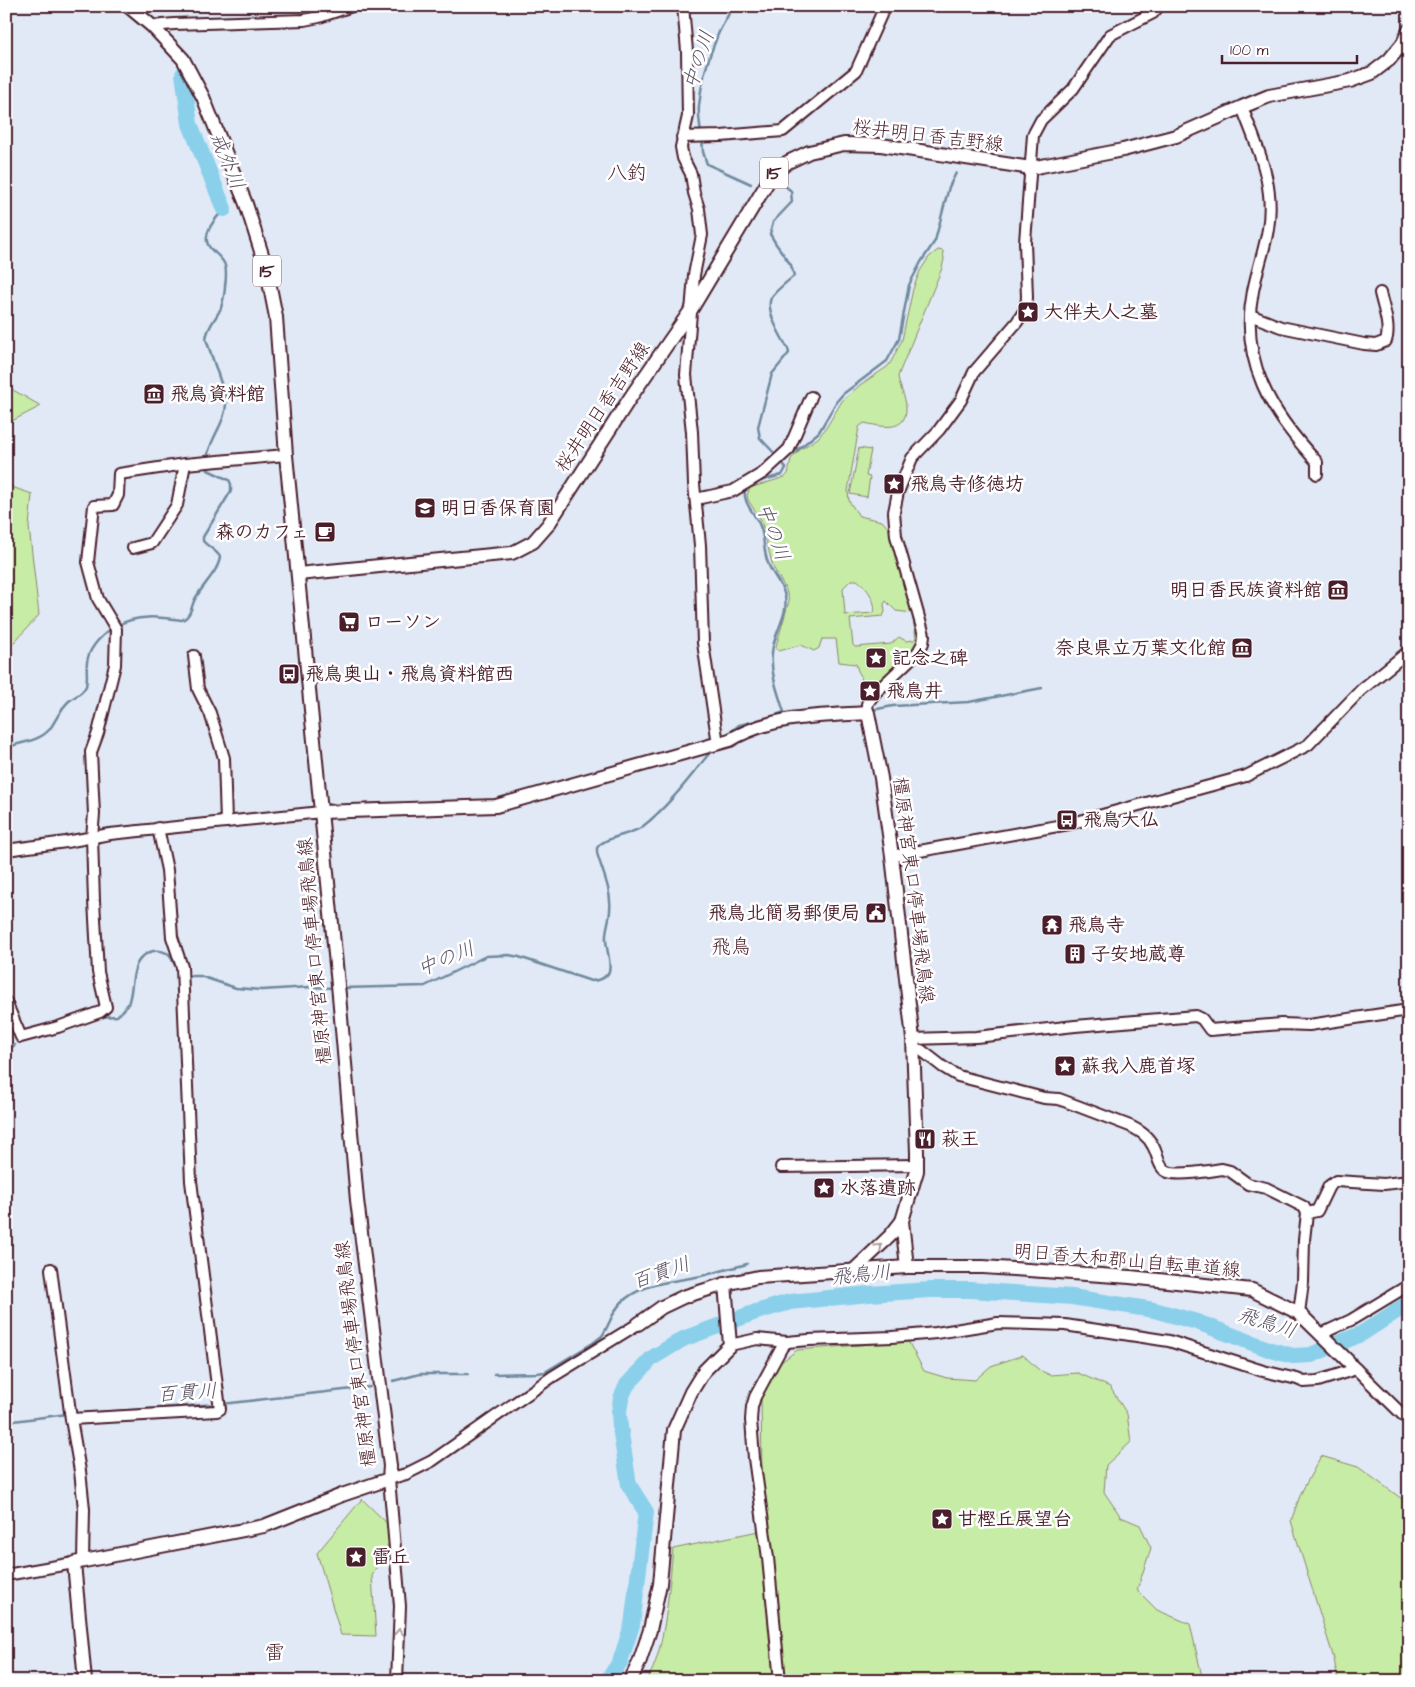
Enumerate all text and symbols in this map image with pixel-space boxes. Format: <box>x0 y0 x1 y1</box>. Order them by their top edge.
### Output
water label: 中の川 <box>676 27 722 93</box>
scale bar <box>1222 32 1358 64</box>
text: 100 m <box>1230 40 1269 61</box>
street label: 桜井明日香吉野線 <box>851 113 1005 159</box>
water label: 戒外川 <box>203 128 251 194</box>
road number: 15 <box>760 158 788 188</box>
district label: 八釣 <box>607 159 647 187</box>
road number: 15 <box>253 256 281 286</box>
place label: 大伴夫人之墓 <box>1044 299 1158 326</box>
place icon: 大伴夫人之墓 <box>1016 300 1040 324</box>
street label: 桜井明日香吉野線 <box>549 336 657 478</box>
place label: 飛鳥資料館 <box>170 381 265 408</box>
museum icon: 飛鳥資料館 <box>142 382 166 406</box>
place label: 飛鳥寺修徳坊 <box>910 471 1024 498</box>
place icon: 飛鳥寺修徳坊 <box>882 472 906 496</box>
place label: 明日香保育園 <box>441 495 555 522</box>
school or university icon: 明日香保育園 <box>413 496 437 520</box>
water label: 中の川 <box>750 499 796 565</box>
place label: 森のカフェ <box>216 519 309 546</box>
cafe icon: 森のカフェ <box>313 520 337 544</box>
place label: 明日香民族資料館 <box>1170 577 1322 604</box>
museum icon: 明日香民族資料館 <box>1326 578 1350 602</box>
place label: ローソン <box>365 609 441 636</box>
supermarket icon: ローソン <box>337 610 361 634</box>
place label: 奈良県立万葉文化館 <box>1055 635 1226 662</box>
museum icon: 奈良県立万葉文化館 <box>1230 636 1254 660</box>
place label: 記念之碑 <box>892 645 968 672</box>
place icon: 記念之碑 <box>864 646 888 670</box>
place label: 飛鳥奥山・飛鳥資料館西 <box>305 661 514 688</box>
bus stop icon: 飛鳥奥山・飛鳥資料館西 <box>277 662 301 686</box>
place label: 飛鳥井 <box>886 678 943 705</box>
place icon: 飛鳥井 <box>858 679 882 703</box>
street label: 橿原神宮東口停車場飛鳥線 <box>886 775 940 1005</box>
place label: 飛鳥大仏 <box>1083 807 1159 834</box>
bus stop icon: 飛鳥大仏 <box>1055 808 1079 832</box>
street label: 橿原神宮東口停車場飛鳥線 <box>292 836 338 1066</box>
place label: 飛鳥北簡易郵便局 <box>708 900 860 927</box>
public building icon: 飛鳥北簡易郵便局 <box>864 901 888 925</box>
place label: 飛鳥寺 <box>1068 912 1125 939</box>
temple icon: 飛鳥寺 <box>1040 913 1064 937</box>
district label: 飛鳥 <box>711 933 751 961</box>
water label: 中の川 <box>413 935 479 983</box>
place label: 子安地蔵尊 <box>1091 941 1186 968</box>
building icon: 子安地蔵尊 <box>1063 942 1087 966</box>
place label: 蘇我入鹿首塚 <box>1081 1053 1195 1080</box>
place icon: 蘇我入鹿首塚 <box>1053 1054 1077 1078</box>
place label: 萩王 <box>941 1126 979 1153</box>
restaurant icon: 萩王 <box>913 1127 937 1151</box>
place label: 水落遺跡 <box>840 1175 916 1202</box>
place icon: 水落遺跡 <box>812 1176 836 1200</box>
street label: 明日香大和郡山自転車道線 <box>1012 1238 1242 1284</box>
street label: 橿原神宮東口停車場飛鳥線 <box>329 1239 383 1469</box>
one-way arrow <box>873 1244 882 1253</box>
water label: 百貫川 <box>628 1250 694 1296</box>
water label: 飛鳥川 <box>830 1258 892 1292</box>
water label: 飛鳥川 <box>1234 1300 1300 1346</box>
water label: 百貫川 <box>156 1377 218 1409</box>
place label: 甘樫丘展望台 <box>958 1506 1072 1533</box>
place icon: 甘樫丘展望台 <box>930 1507 954 1531</box>
place label: 雷丘 <box>372 1544 410 1571</box>
place icon: 雷丘 <box>344 1545 368 1569</box>
one-way arrow <box>394 1628 404 1636</box>
district label: 雷 <box>265 1639 285 1667</box>

